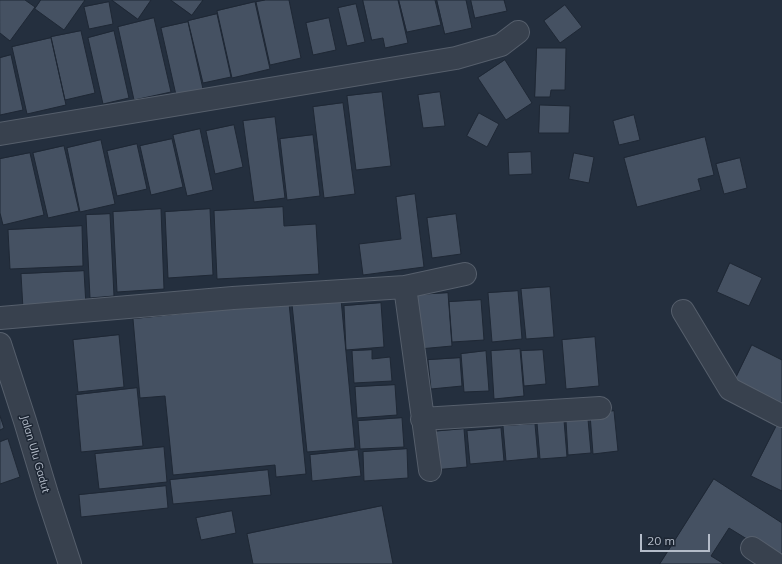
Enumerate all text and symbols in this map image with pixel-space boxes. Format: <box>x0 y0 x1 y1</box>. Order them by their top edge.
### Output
street label: Jalan Ulu Gadut <box>18 414 52 494</box>
scale bar <box>642 526 712 552</box>
text: 20 m <box>647 533 675 548</box>

